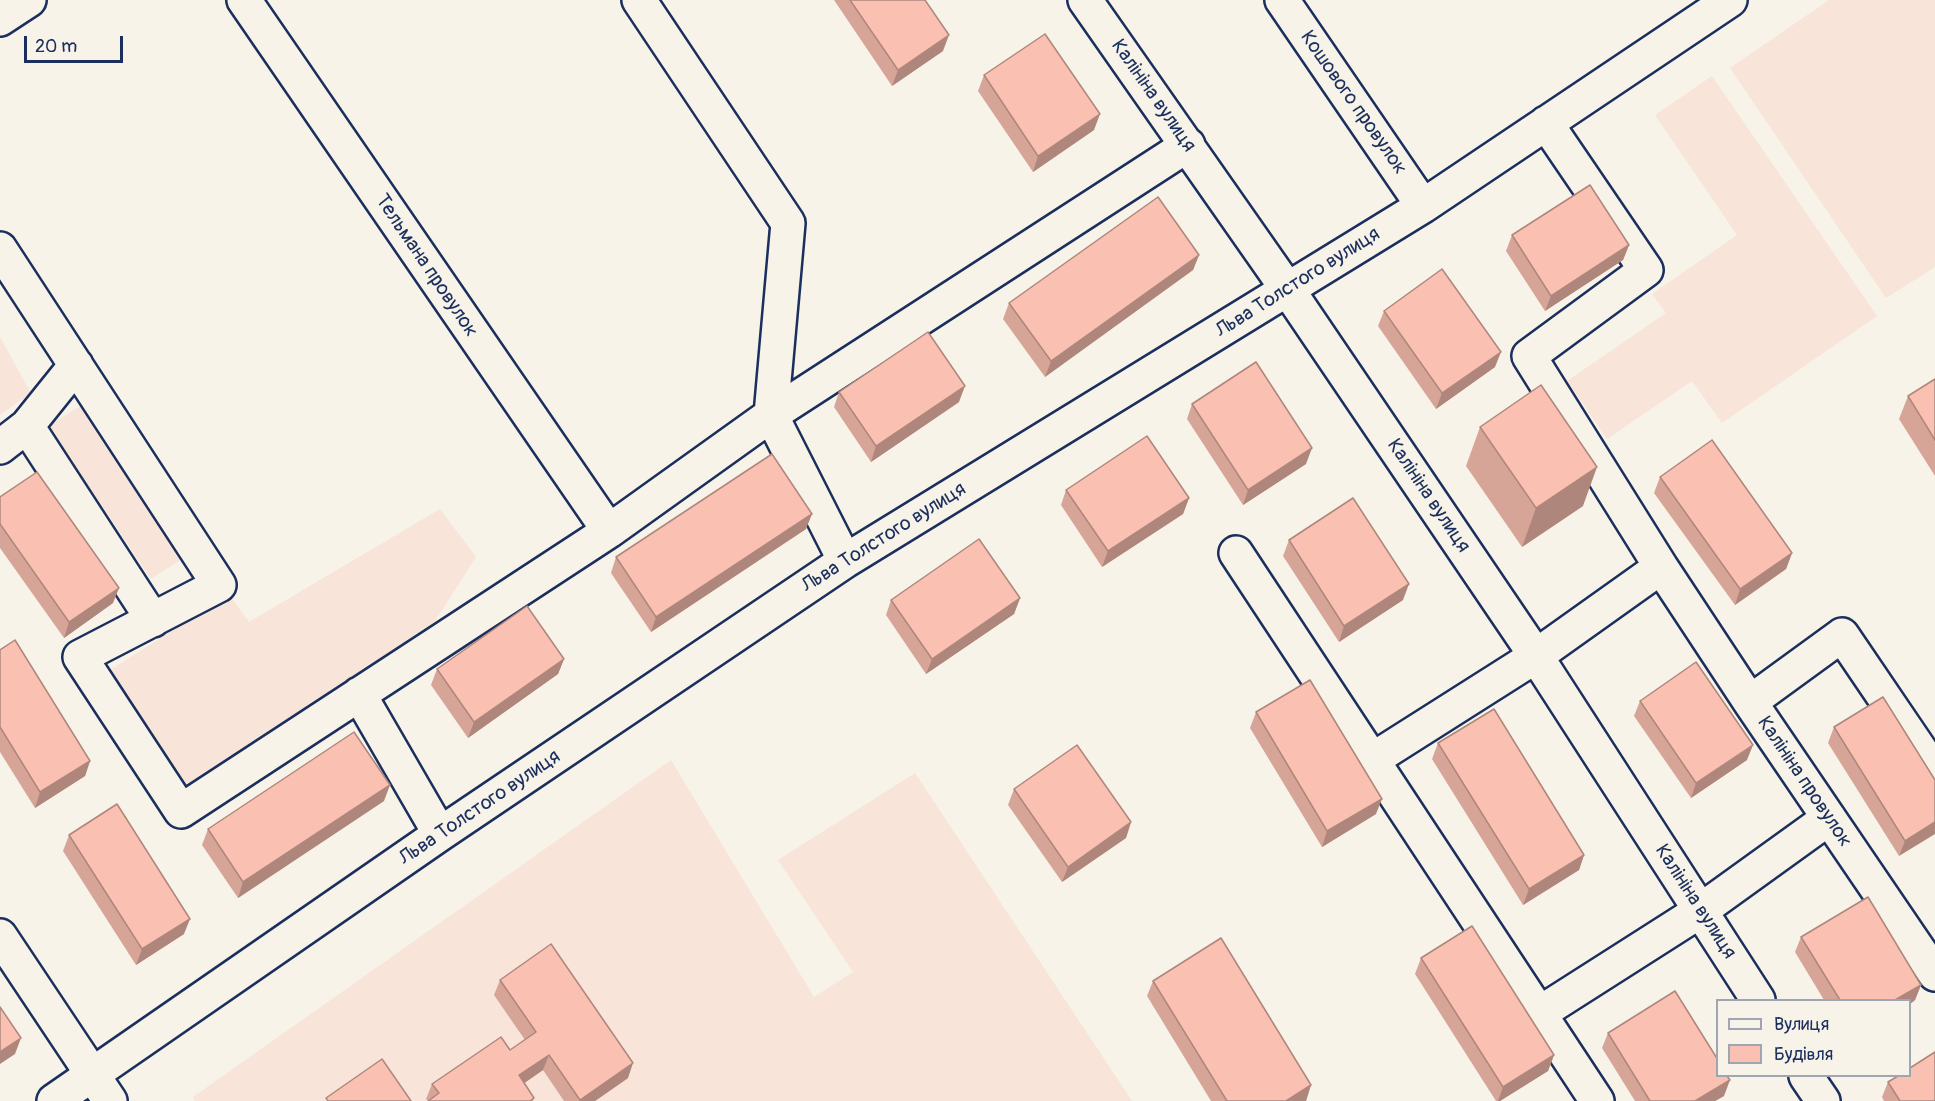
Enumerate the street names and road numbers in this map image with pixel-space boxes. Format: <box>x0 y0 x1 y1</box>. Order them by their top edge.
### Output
street label: Кошового провулок <box>1294 27 1412 179</box>
street label: Калініна вулиця <box>1105 35 1201 157</box>
street label: Тельмана провулок <box>369 190 483 342</box>
street label: Льва Толстого вулиця <box>1211 223 1385 343</box>
street label: Калініна вулиця <box>1381 435 1475 557</box>
street label: Льва Толстого вулиця <box>797 478 971 598</box>
street label: Калініна провулок <box>1751 712 1857 852</box>
street label: Льва Толстого вулиця <box>395 745 565 871</box>
street label: Калініна вулиця <box>1649 840 1741 964</box>

